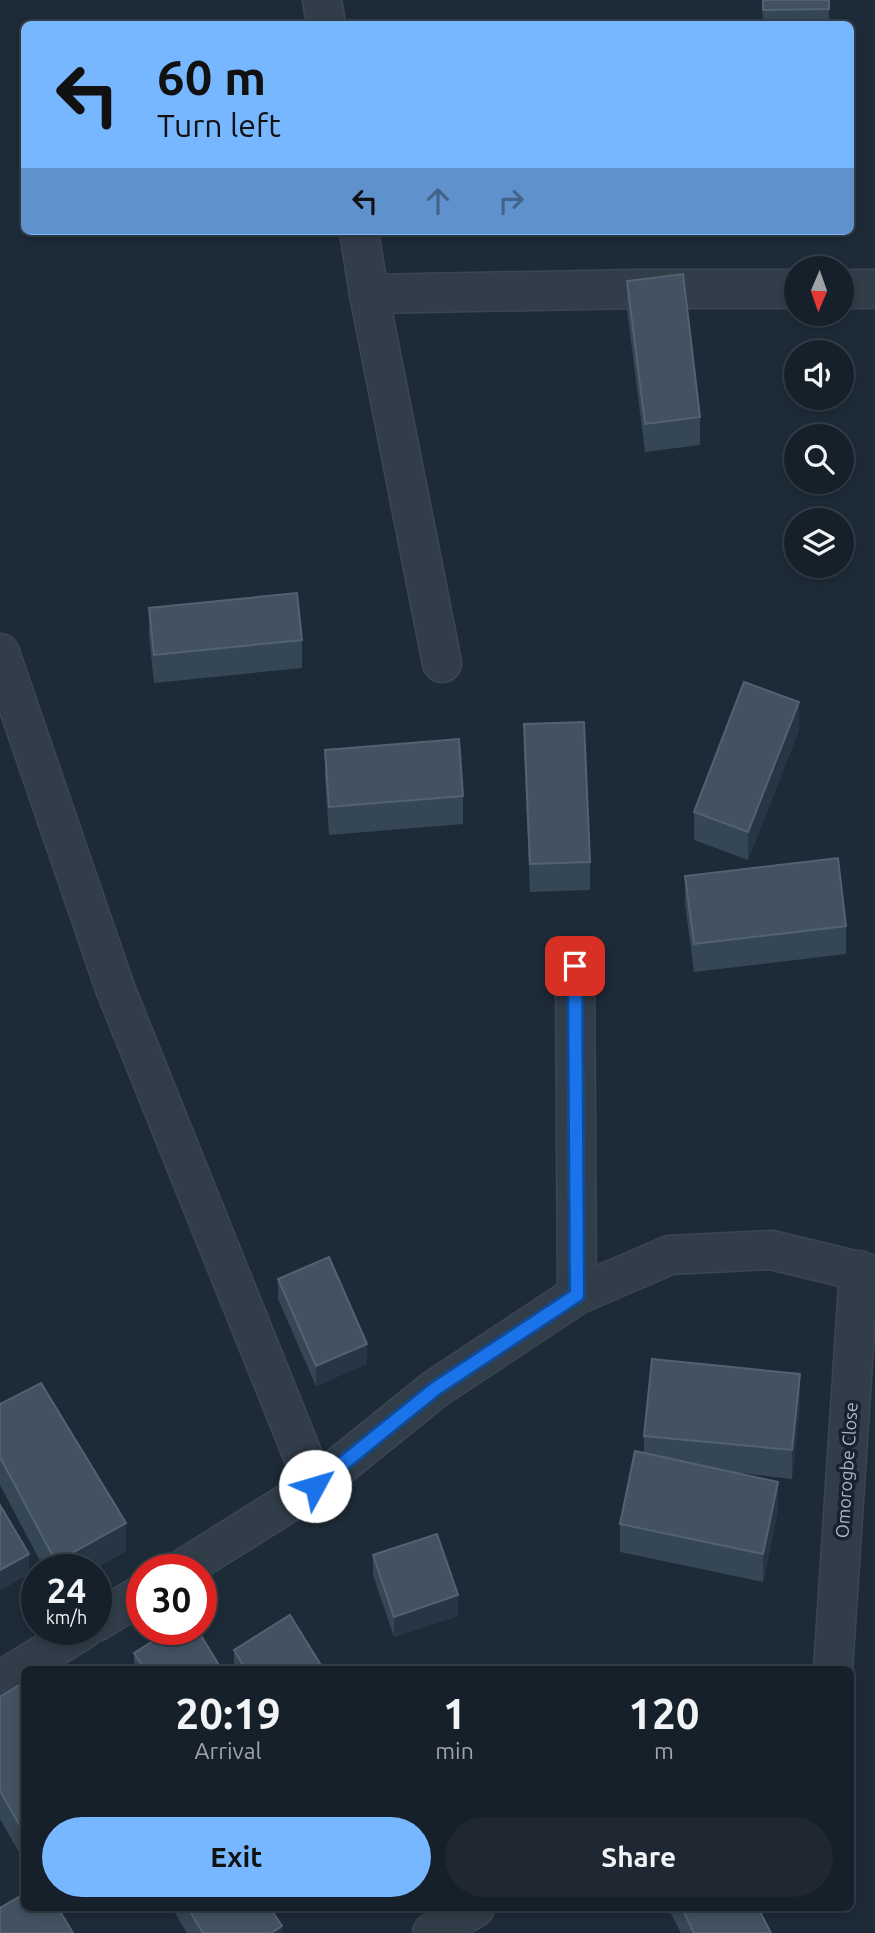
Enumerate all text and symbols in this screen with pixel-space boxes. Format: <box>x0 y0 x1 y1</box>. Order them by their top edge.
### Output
icon: left <box>42 49 133 140</box>
text: 60 m <box>157 49 266 104</box>
text: Turn left <box>157 107 281 143</box>
icon: left <box>346 182 384 220</box>
icon: ahead <box>419 182 457 220</box>
icon: right <box>492 182 530 220</box>
north arrow <box>784 256 854 326</box>
map controls <box>784 256 854 578</box>
button: sound <box>784 340 854 410</box>
button: search <box>784 424 854 494</box>
button: layers <box>784 508 854 578</box>
pin <box>545 936 605 996</box>
icon: arrive <box>556 947 594 985</box>
street label: Omorogbe Close <box>831 1401 861 1539</box>
position arrow <box>278 1449 352 1523</box>
speed limit sign: 30 <box>126 1554 217 1645</box>
text: 24 <box>47 1570 86 1610</box>
text: km/h <box>46 1607 87 1627</box>
text: 20:19 <box>176 1690 281 1737</box>
text: 1 <box>443 1690 466 1737</box>
text: 120 <box>628 1690 699 1737</box>
text: Arrival <box>195 1738 262 1763</box>
text: min <box>435 1738 474 1763</box>
text: m <box>654 1738 674 1763</box>
button: Exit <box>42 1817 431 1897</box>
button: Share <box>445 1817 833 1897</box>

